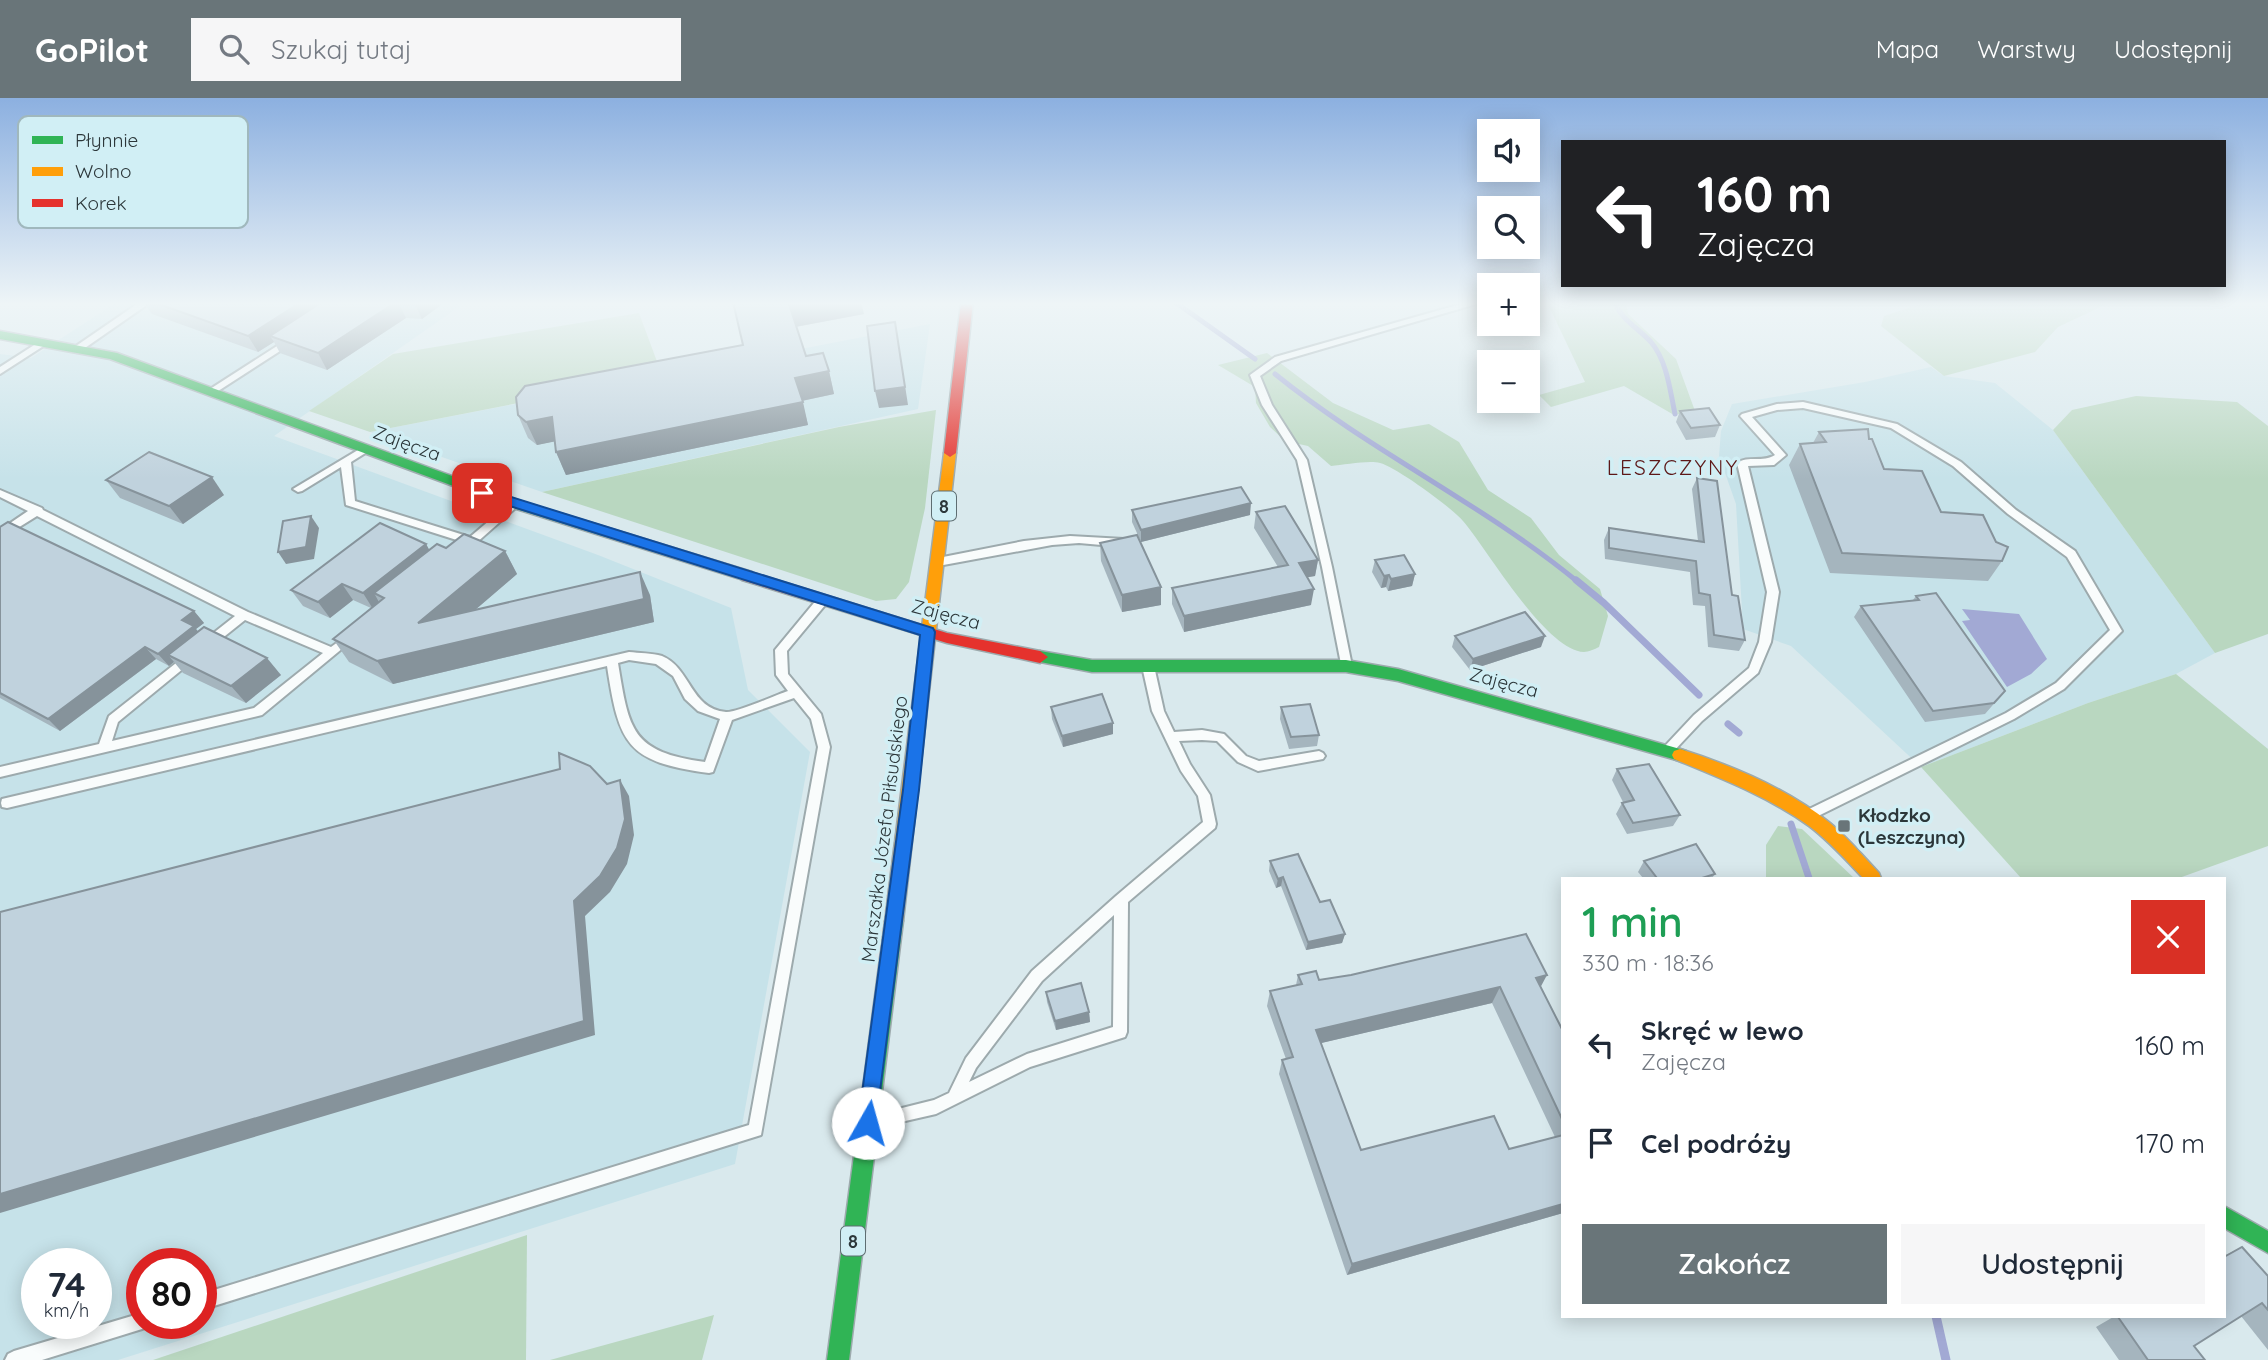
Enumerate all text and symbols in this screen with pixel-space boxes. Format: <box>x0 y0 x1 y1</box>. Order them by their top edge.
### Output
search box <box>191 18 681 81</box>
text: GoPilot <box>35 29 149 70</box>
icon: search <box>215 30 253 68</box>
text: Szukaj tutaj <box>271 33 412 66</box>
text: Mapa <box>1876 34 1939 64</box>
text: Warstwy <box>1977 34 2076 64</box>
text: Udostępnij <box>2114 34 2233 64</box>
legend <box>18 116 248 228</box>
map controls <box>1477 119 1540 413</box>
button: sound <box>1477 119 1540 182</box>
text: Płynnie <box>75 128 138 152</box>
text: Wolno <box>75 159 131 183</box>
text: 160 m <box>1697 163 1832 224</box>
icon: left <box>1582 168 1673 259</box>
text: Korek <box>75 191 127 215</box>
button: search <box>1477 196 1540 259</box>
text: Zajęcza <box>1697 224 1815 264</box>
button: + <box>1477 273 1540 336</box>
button: − <box>1477 350 1540 413</box>
street label: Zajęcza <box>370 420 444 466</box>
district label: LESZCZYNY <box>1607 454 1739 480</box>
pin <box>452 463 512 523</box>
icon: arrive <box>463 474 501 512</box>
road number: 8 <box>932 492 956 520</box>
street label: Zajęcza <box>909 593 983 635</box>
street label: Zajęcza <box>1467 661 1541 703</box>
street label: Marszałka Józefa Piłsudskiego <box>856 694 912 964</box>
place label: Kłodzko (Leszczyna) <box>1858 803 1965 849</box>
marker: Kłodzko (Leszczyna) <box>1836 818 1852 834</box>
text: 1 min <box>1582 895 1683 948</box>
button: close <box>2131 900 2205 974</box>
text: 330 m · 18:36 <box>1582 948 1714 977</box>
text: Skręć w lewo <box>1641 1014 1804 1047</box>
icon: left <box>1582 1026 1620 1064</box>
text: 160 m <box>2135 1029 2205 1062</box>
text: Zajęcza <box>1641 1047 1726 1076</box>
position arrow <box>831 1086 905 1160</box>
icon: arrive <box>1582 1124 1620 1162</box>
text: Cel podróży <box>1641 1127 1791 1160</box>
text: 170 m <box>2136 1127 2205 1160</box>
button: Zakończ <box>1582 1224 1887 1304</box>
button: Udostępnij <box>1901 1224 2205 1304</box>
road number: 8 <box>841 1226 865 1256</box>
speed limit sign: 80 <box>126 1248 217 1339</box>
text: 74 <box>47 1262 86 1306</box>
text: km/h <box>44 1299 89 1322</box>

